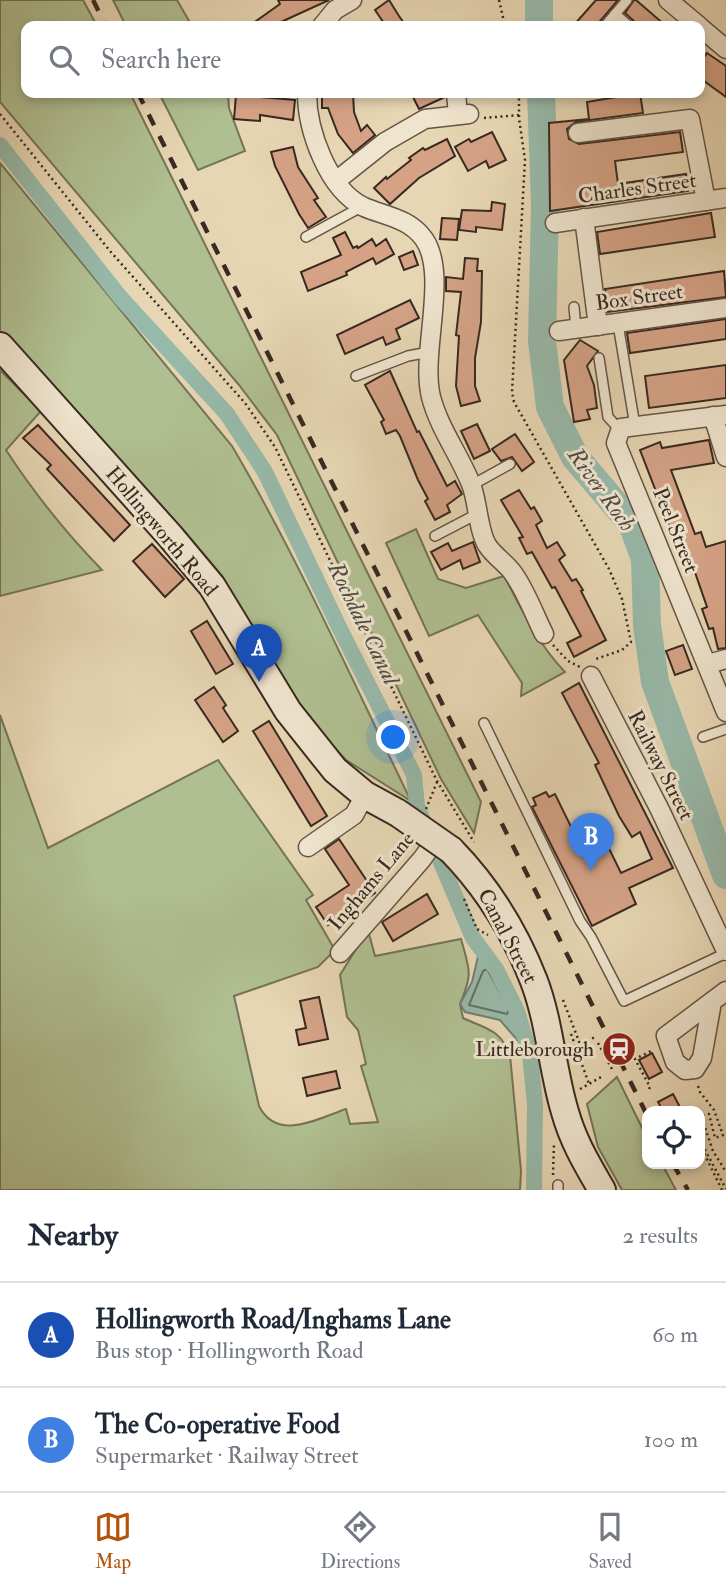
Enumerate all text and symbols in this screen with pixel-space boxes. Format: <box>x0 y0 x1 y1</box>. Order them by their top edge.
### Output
search box <box>21 21 705 98</box>
icon: search <box>45 41 83 79</box>
text: Search here <box>101 44 221 76</box>
street label: Charles Street <box>576 167 698 210</box>
street label: Box Street <box>594 278 685 317</box>
water label: River Roch <box>561 441 642 537</box>
street label: Hollingworth Road <box>99 461 224 602</box>
street label: Peel Street <box>646 484 705 577</box>
water label: Rochdale Canal <box>321 556 406 691</box>
pin: A <box>236 624 282 682</box>
street label: Railway Street <box>621 706 700 825</box>
your location <box>376 720 410 754</box>
pin: B <box>568 813 614 871</box>
street label: Inghams Lane <box>322 826 421 936</box>
street label: Canal Street <box>471 884 544 989</box>
station icon: Littleborough <box>600 1030 638 1068</box>
place label: Littleborough <box>475 1036 594 1063</box>
map controls <box>642 1106 705 1169</box>
button: locate <box>642 1106 705 1169</box>
text: Nearby <box>28 1217 118 1254</box>
text: 2 results <box>623 1221 698 1250</box>
text: Hollingworth Road/Inghams Lane <box>95 1304 451 1336</box>
text: A <box>44 1320 58 1349</box>
text: 60 m <box>652 1320 698 1349</box>
text: Bus stop · Hollingworth Road <box>95 1336 364 1365</box>
text: The Co-operative Food <box>95 1409 340 1441</box>
text: B <box>43 1425 59 1454</box>
text: 100 m <box>644 1425 698 1454</box>
text: Supermarket · Railway Street <box>95 1441 359 1470</box>
tab: Map <box>94 1508 132 1574</box>
tab: Directions <box>320 1508 400 1574</box>
tab: Saved <box>588 1508 632 1574</box>

